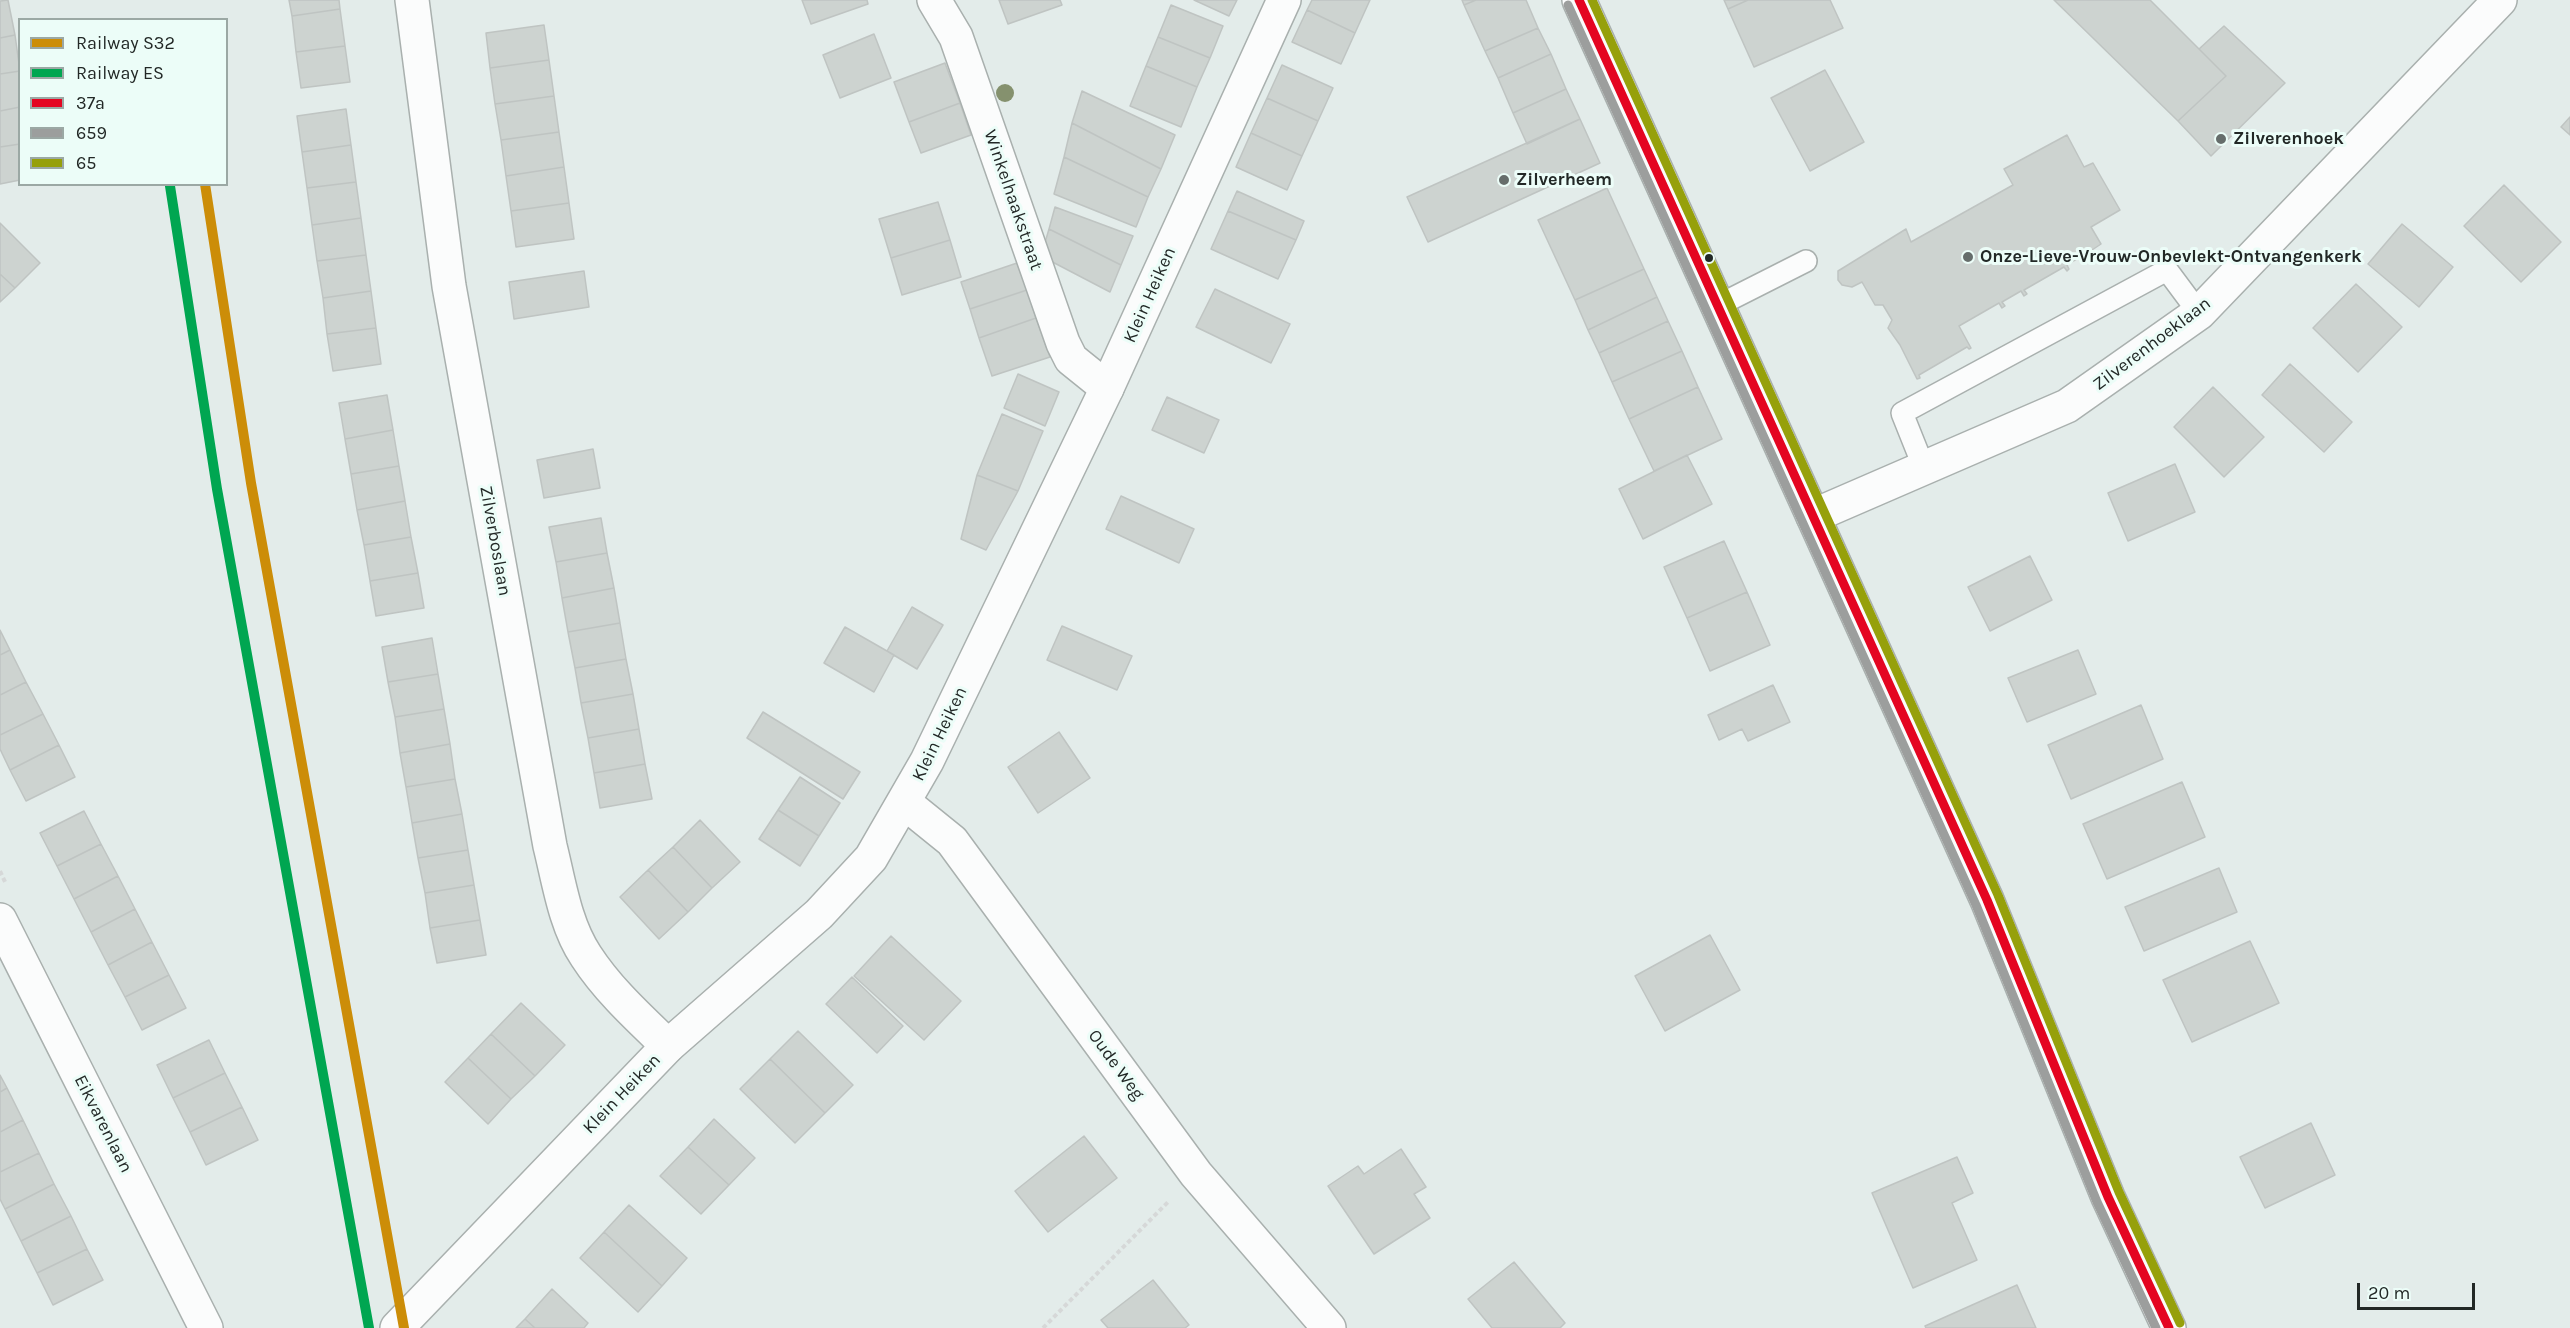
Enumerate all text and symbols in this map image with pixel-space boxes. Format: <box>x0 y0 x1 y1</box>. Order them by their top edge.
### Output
legend <box>18 18 228 186</box>
text: Railway S32 <box>76 32 175 54</box>
text: Railway ES <box>76 62 164 84</box>
text: 37a <box>76 92 105 114</box>
text: 659 <box>76 122 107 144</box>
street label: Winkelhaakstraat <box>979 127 1047 273</box>
place label: Zilverenhoek <box>2233 128 2344 150</box>
marker: Zilverenhoek <box>2214 132 2228 146</box>
text: 65 <box>76 152 96 174</box>
place label: Zilverheem <box>1516 169 1612 191</box>
marker: Zilverheem <box>1497 173 1511 187</box>
street label: Klein Heiken <box>1119 244 1181 346</box>
place label: Onze-Lieve-Vrouw-Onbevlekt-Ontvangenkerk <box>1980 246 2362 268</box>
marker: Onze-Lieve-Vrouw-Onbevlekt-Ontvangenkerk <box>1961 250 1975 264</box>
unlabelled marker <box>1703 252 1715 264</box>
street label: Zilverenhoeklaan <box>2089 293 2215 395</box>
street label: Zilverboslaan <box>475 484 515 598</box>
street label: Klein Heiken <box>908 683 972 785</box>
street label: Oude Weg <box>1083 1026 1149 1104</box>
street label: Klein Heiken <box>579 1050 665 1138</box>
street label: Eikvarenlaan <box>69 1071 137 1177</box>
scale bar <box>2360 1271 2478 1309</box>
text: 20 m <box>2368 1282 2410 1304</box>

